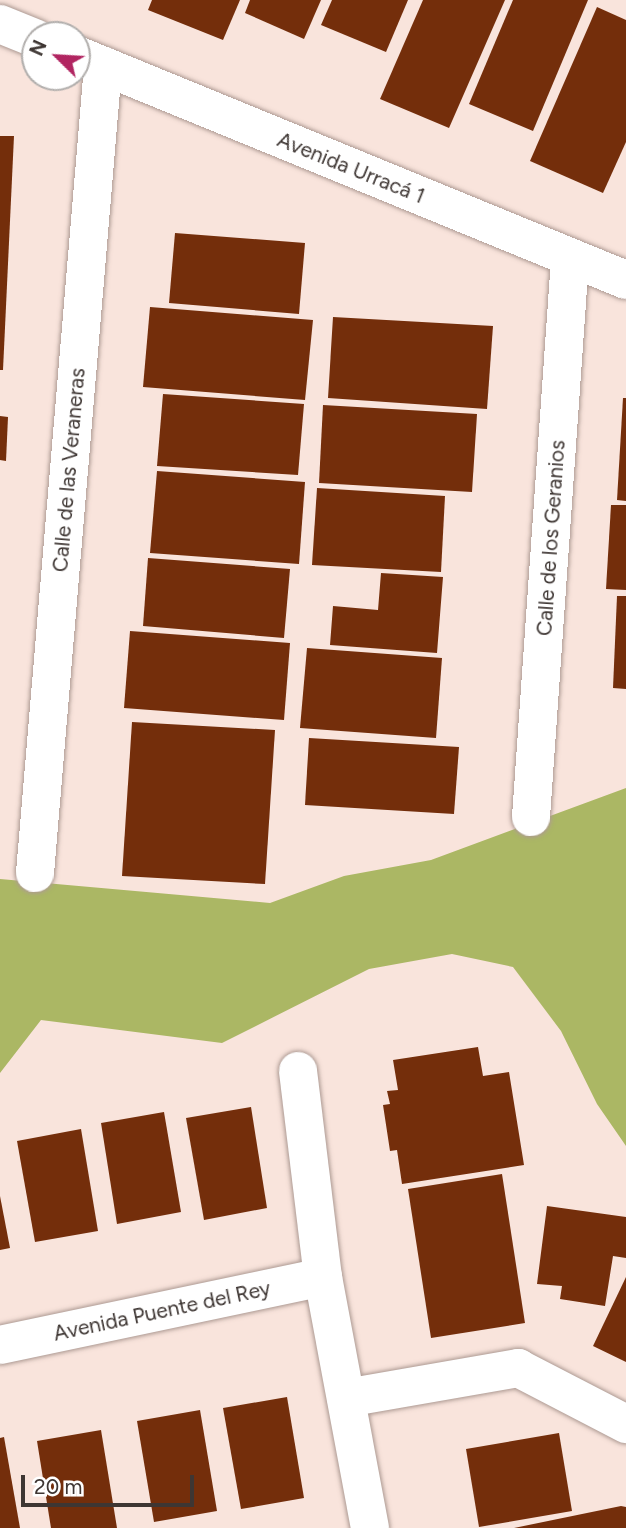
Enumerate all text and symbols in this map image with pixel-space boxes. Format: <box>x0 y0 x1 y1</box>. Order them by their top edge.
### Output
north arrow <box>21 21 91 91</box>
text: N <box>25 37 52 59</box>
street label: Avenida Urracá 1 <box>274 127 428 209</box>
street label: Calle de las Veraneras <box>48 367 90 573</box>
street label: Calle de los Geranios <box>532 439 570 637</box>
street label: Avenida Puente del Rey <box>51 1276 273 1346</box>
scale bar <box>24 1462 198 1506</box>
text: 20 m <box>34 1474 82 1499</box>

